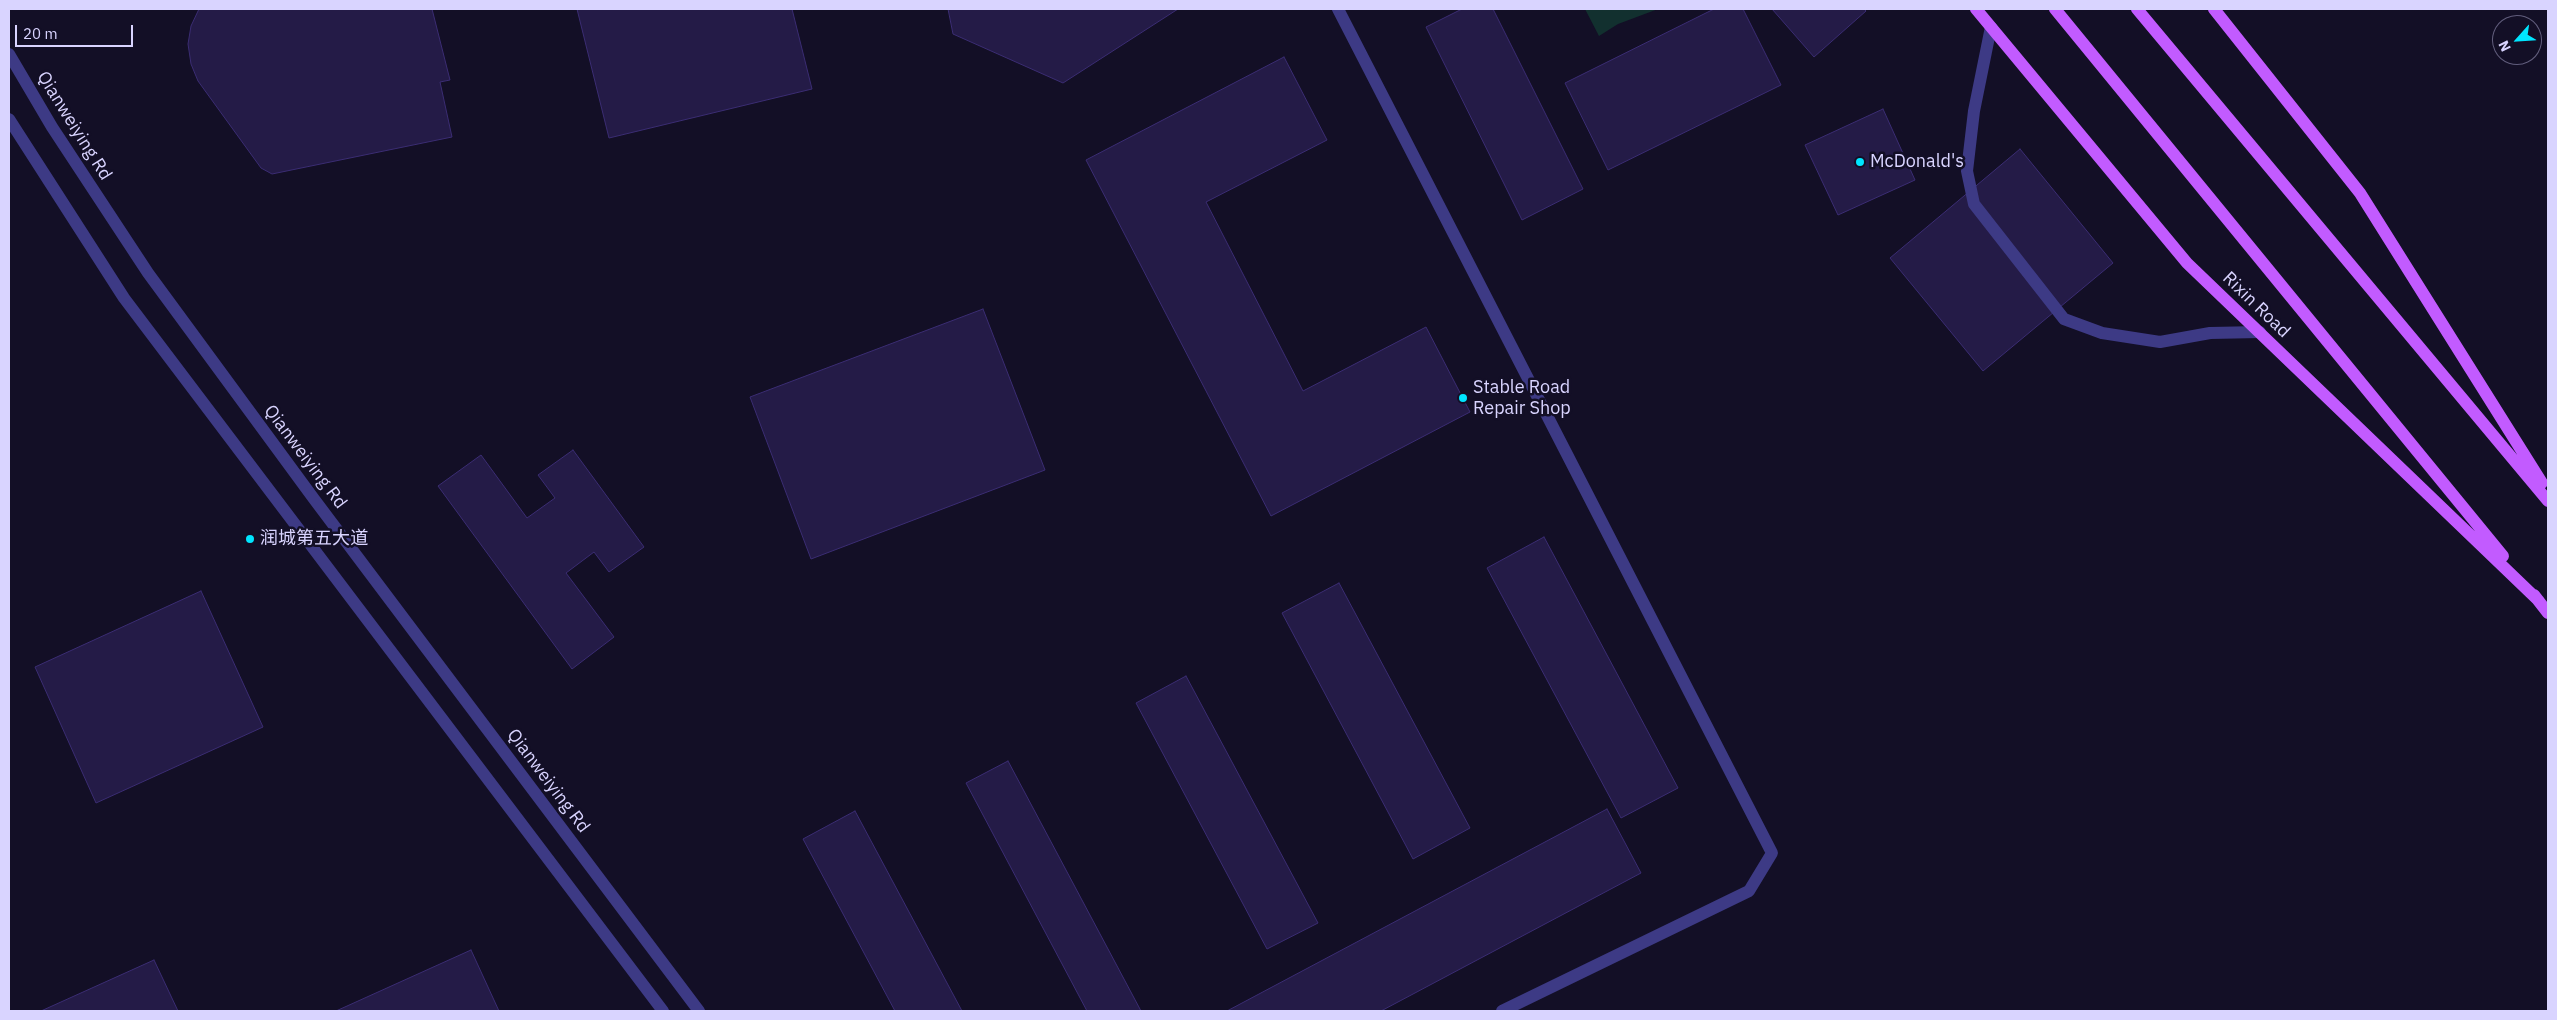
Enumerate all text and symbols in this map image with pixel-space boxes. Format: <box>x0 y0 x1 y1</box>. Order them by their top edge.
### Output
scale bar <box>18 15 135 47</box>
north arrow <box>2492 15 2542 65</box>
text: 20 m <box>23 24 58 43</box>
text: N <box>2494 38 2515 55</box>
street label: Qianweiying Rd <box>32 68 116 184</box>
place label: McDonald's <box>1870 151 1964 173</box>
marker: McDonald's <box>1854 156 1866 168</box>
street label: Rixin Road <box>2218 268 2294 342</box>
place label: Stable Road Repair Shop <box>1473 377 1571 419</box>
marker: Stable Road Repair Shop <box>1457 392 1469 404</box>
street label: Qianweiying Rd <box>259 401 351 513</box>
place label: 润城第五大道 <box>260 528 368 550</box>
marker: 润城第五大道 <box>244 533 256 545</box>
street label: Qianweiying Rd <box>502 725 594 837</box>

